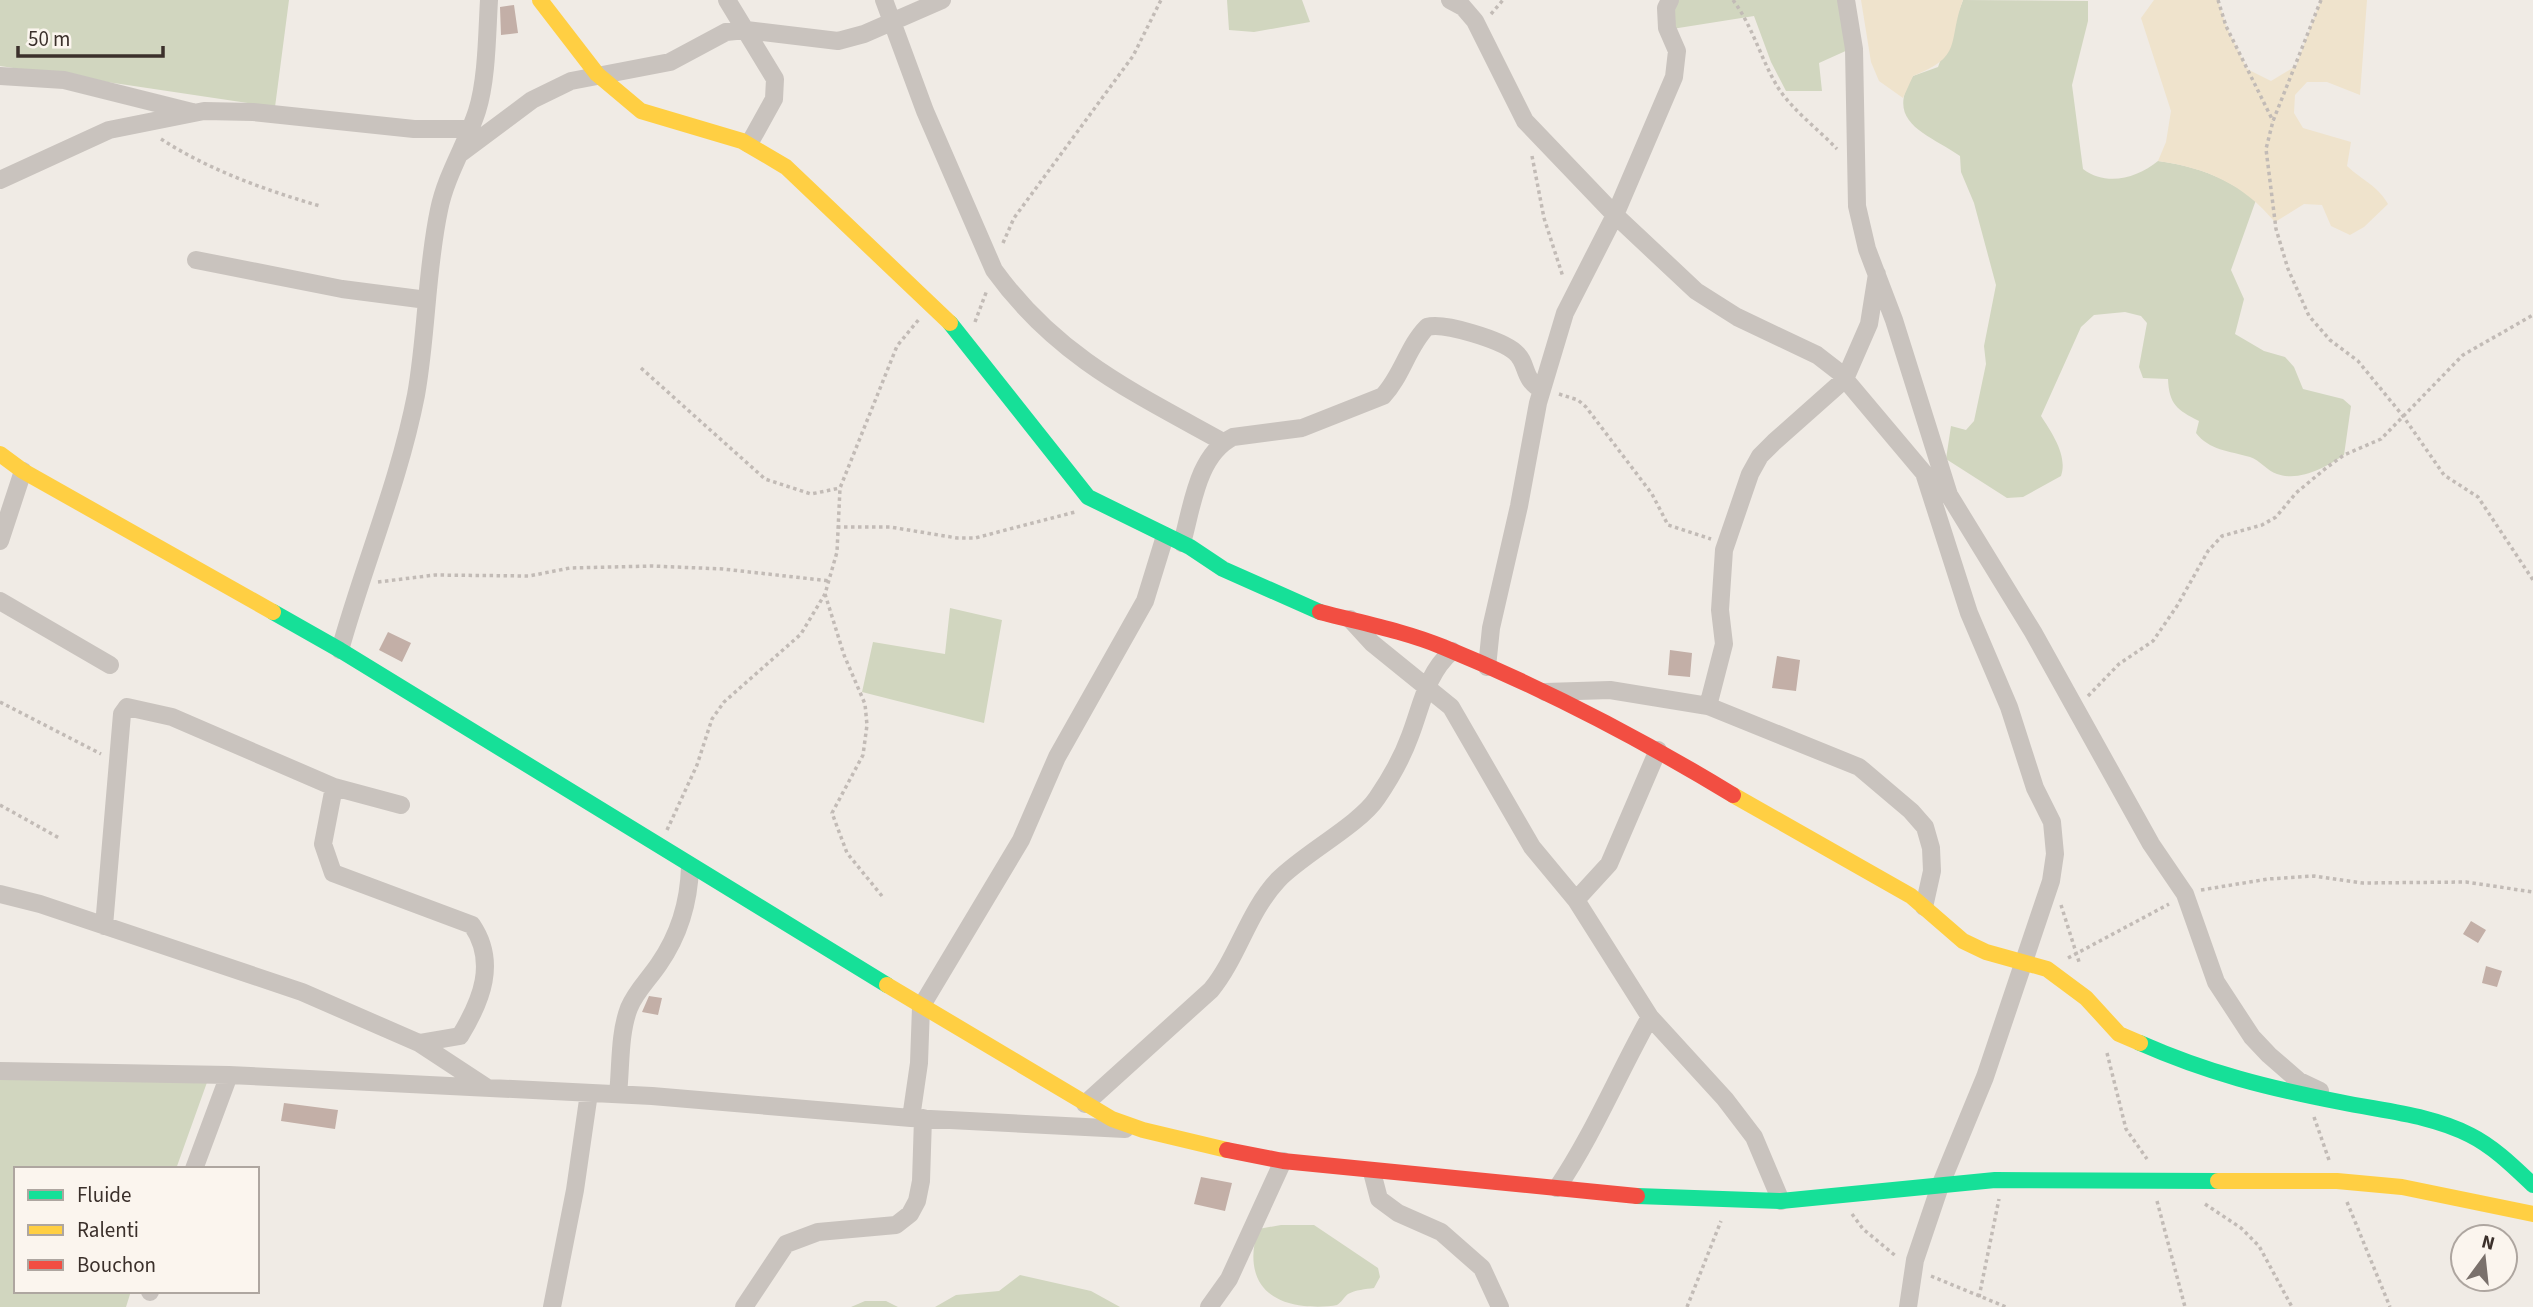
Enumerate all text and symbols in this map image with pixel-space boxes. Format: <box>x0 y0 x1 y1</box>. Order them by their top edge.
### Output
scale bar <box>18 14 163 58</box>
text: 50 m <box>28 24 70 54</box>
legend <box>14 1167 259 1293</box>
text: Fluide <box>77 1180 131 1210</box>
text: Ralenti <box>77 1215 139 1245</box>
north arrow <box>2449 1223 2519 1293</box>
text: N <box>2478 1228 2498 1258</box>
text: Bouchon <box>77 1250 156 1280</box>

